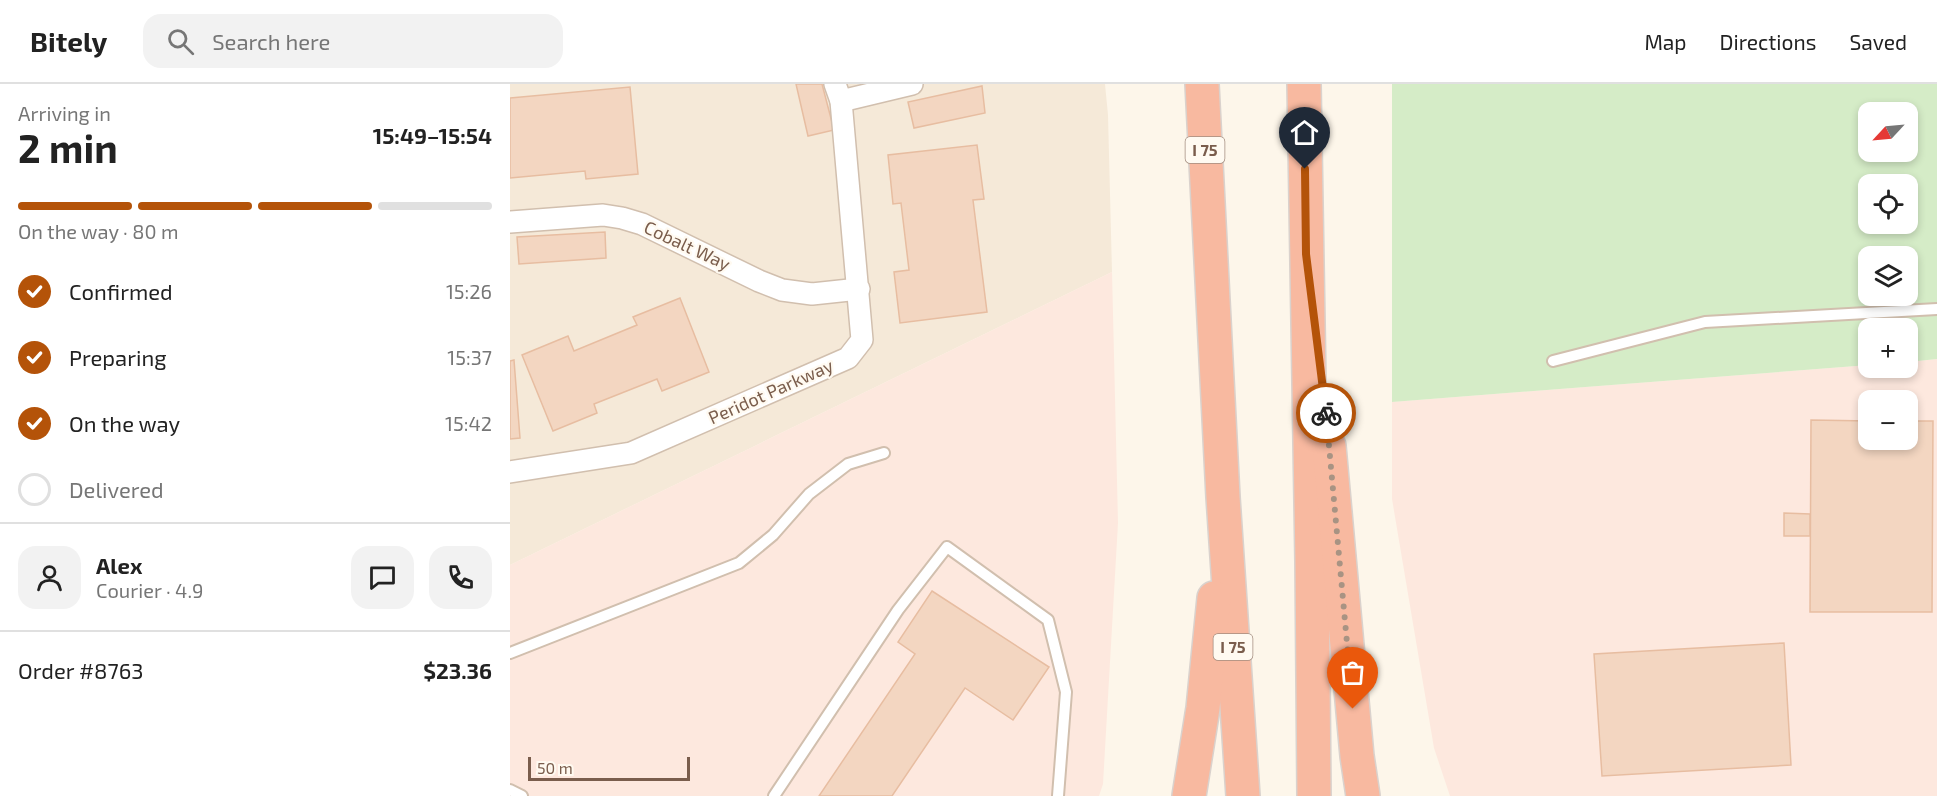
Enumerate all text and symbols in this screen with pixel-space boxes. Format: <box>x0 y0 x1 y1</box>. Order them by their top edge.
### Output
search box <box>143 14 563 68</box>
text: Bitely <box>30 24 107 58</box>
icon: search <box>164 25 197 58</box>
text: Search here <box>212 28 330 54</box>
text: Map <box>1644 29 1687 54</box>
text: Directions <box>1720 29 1816 54</box>
text: Saved <box>1849 29 1907 54</box>
text: Arriving in <box>18 101 111 125</box>
north arrow <box>1858 102 1918 162</box>
map controls <box>1858 102 1918 450</box>
pin <box>1279 107 1330 169</box>
icon: home <box>1288 116 1321 149</box>
text: 15:49–15:54 <box>373 122 492 148</box>
text: 2 min <box>18 124 118 171</box>
road number: I 75 <box>1186 137 1224 163</box>
button: locate <box>1858 174 1918 234</box>
street label: Cobalt Way <box>641 216 735 275</box>
text: On the way · 80 m <box>18 219 178 243</box>
button: layers <box>1858 246 1918 306</box>
icon: check <box>18 275 51 308</box>
text: Confirmed <box>69 278 173 304</box>
text: 15:26 <box>446 279 492 303</box>
button: + <box>1858 318 1918 378</box>
icon: check <box>18 341 51 374</box>
text: Preparing <box>69 344 167 370</box>
text: 15:37 <box>447 345 492 369</box>
street label: Peridot Parkway <box>705 354 837 428</box>
courier <box>1296 383 1356 443</box>
button: − <box>1858 390 1918 450</box>
icon: bike <box>1310 397 1343 430</box>
icon: check <box>18 407 51 440</box>
text: On the way <box>69 410 180 436</box>
text: 15:42 <box>445 411 492 435</box>
text: Delivered <box>69 476 164 502</box>
button: person <box>18 546 81 609</box>
button: chat <box>351 546 414 609</box>
button: phone <box>429 546 492 609</box>
text: Alex <box>96 552 142 578</box>
text: Courier · 4.9 <box>96 578 203 602</box>
road number: I 75 <box>1214 634 1252 660</box>
pin <box>1327 647 1378 709</box>
icon: bag <box>1336 656 1369 689</box>
text: Order #8763 <box>18 657 144 683</box>
text: $23.36 <box>423 657 492 683</box>
scale bar <box>528 754 690 782</box>
text: 50 m <box>537 758 573 777</box>

